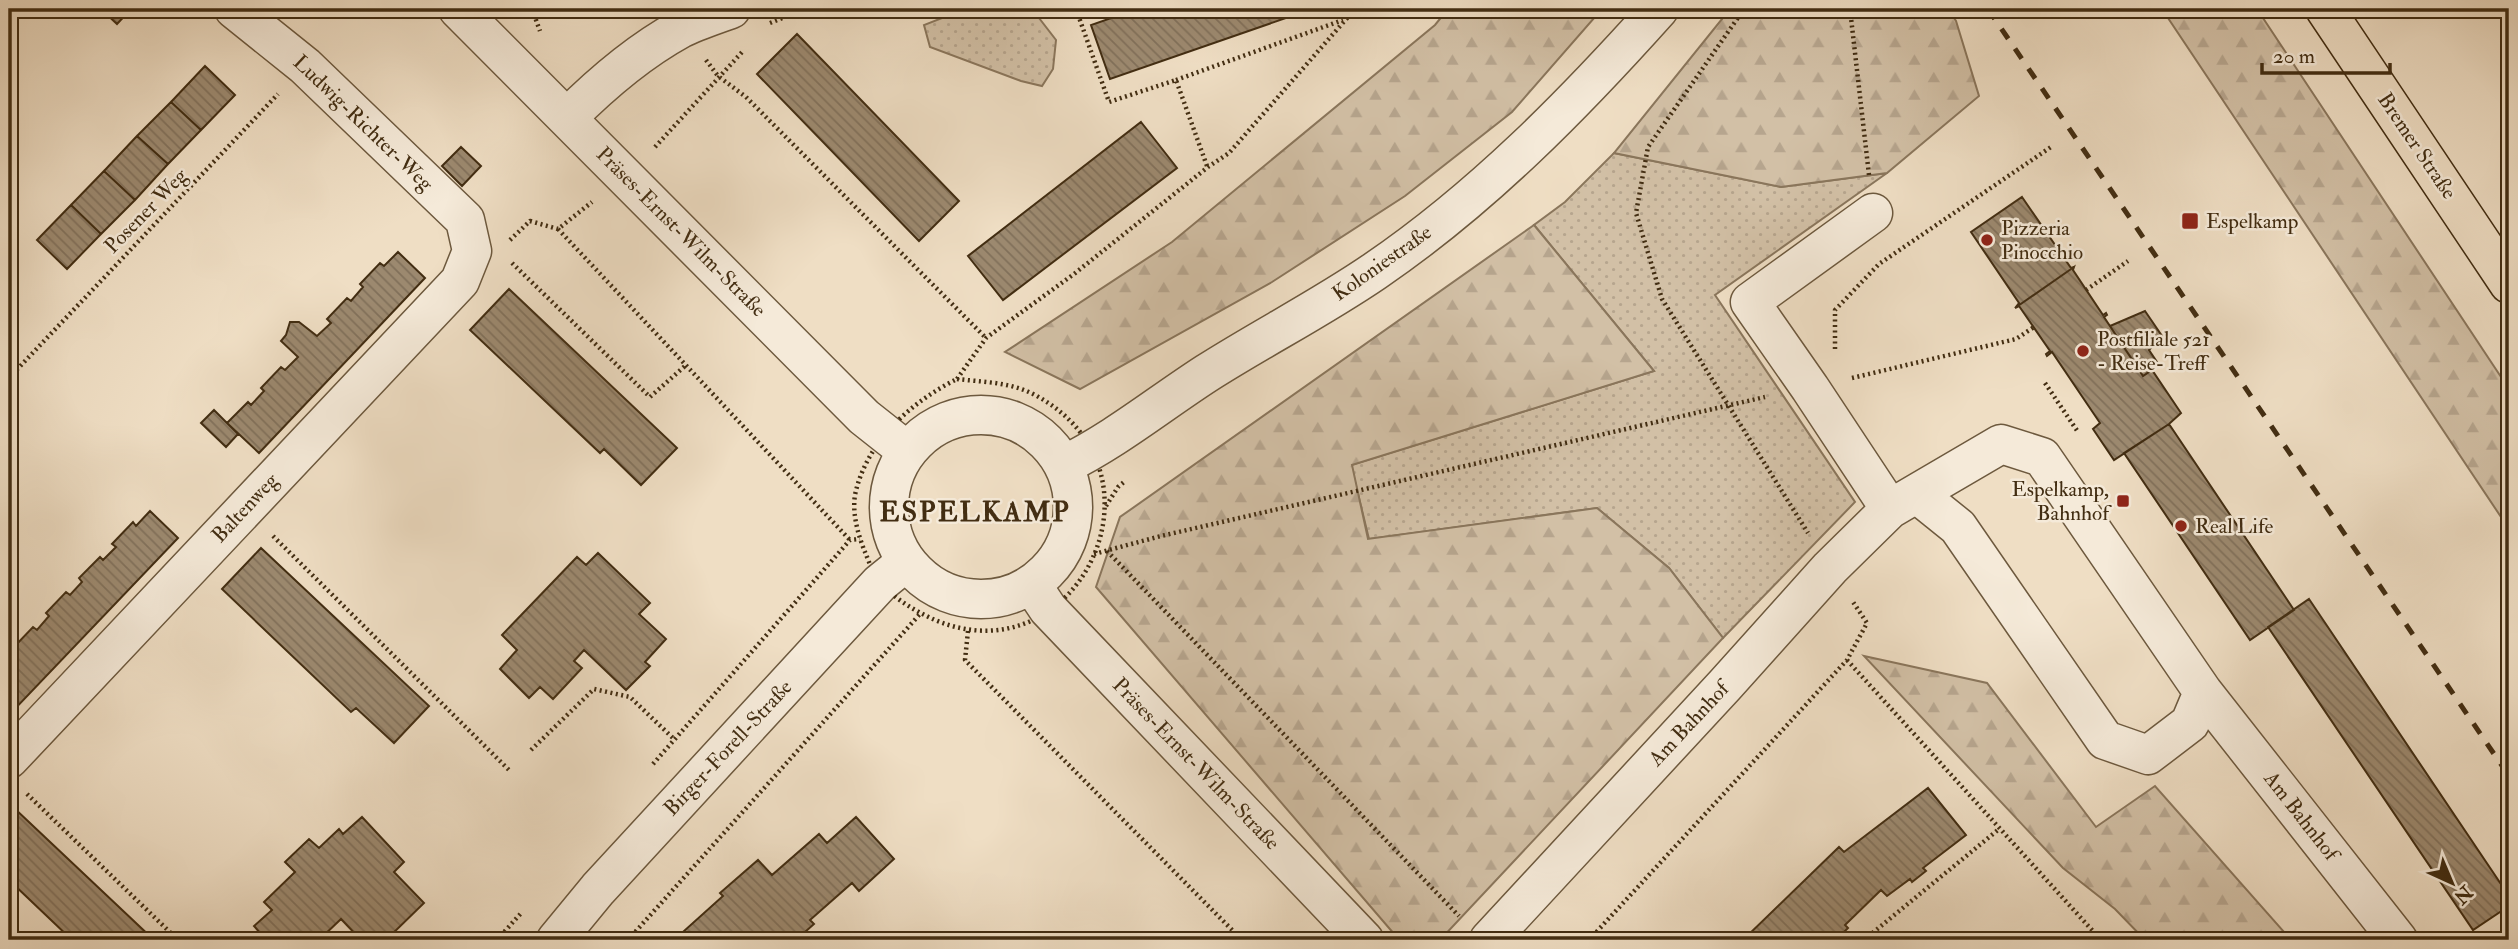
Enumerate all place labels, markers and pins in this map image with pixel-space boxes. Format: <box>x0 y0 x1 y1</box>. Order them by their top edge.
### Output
place label: Espelkamp <box>2206 208 2298 235</box>
marker: Espelkamp <box>2180 211 2200 231</box>
place label: Pizzeria Pinocchio <box>2001 215 2083 266</box>
marker: Pizzeria Pinocchio <box>1979 232 1995 248</box>
place label: Postfiliale 521 - Reise-Treff <box>2097 326 2210 377</box>
marker: Postfiliale 521 - Reise-Treff <box>2075 343 2091 359</box>
place label: Espelkamp, Bahnhof <box>2012 476 2112 527</box>
marker: Espelkamp, Bahnhof <box>2115 493 2131 509</box>
place label: Real Life <box>2195 513 2274 540</box>
marker: Real Life <box>2173 518 2189 534</box>

